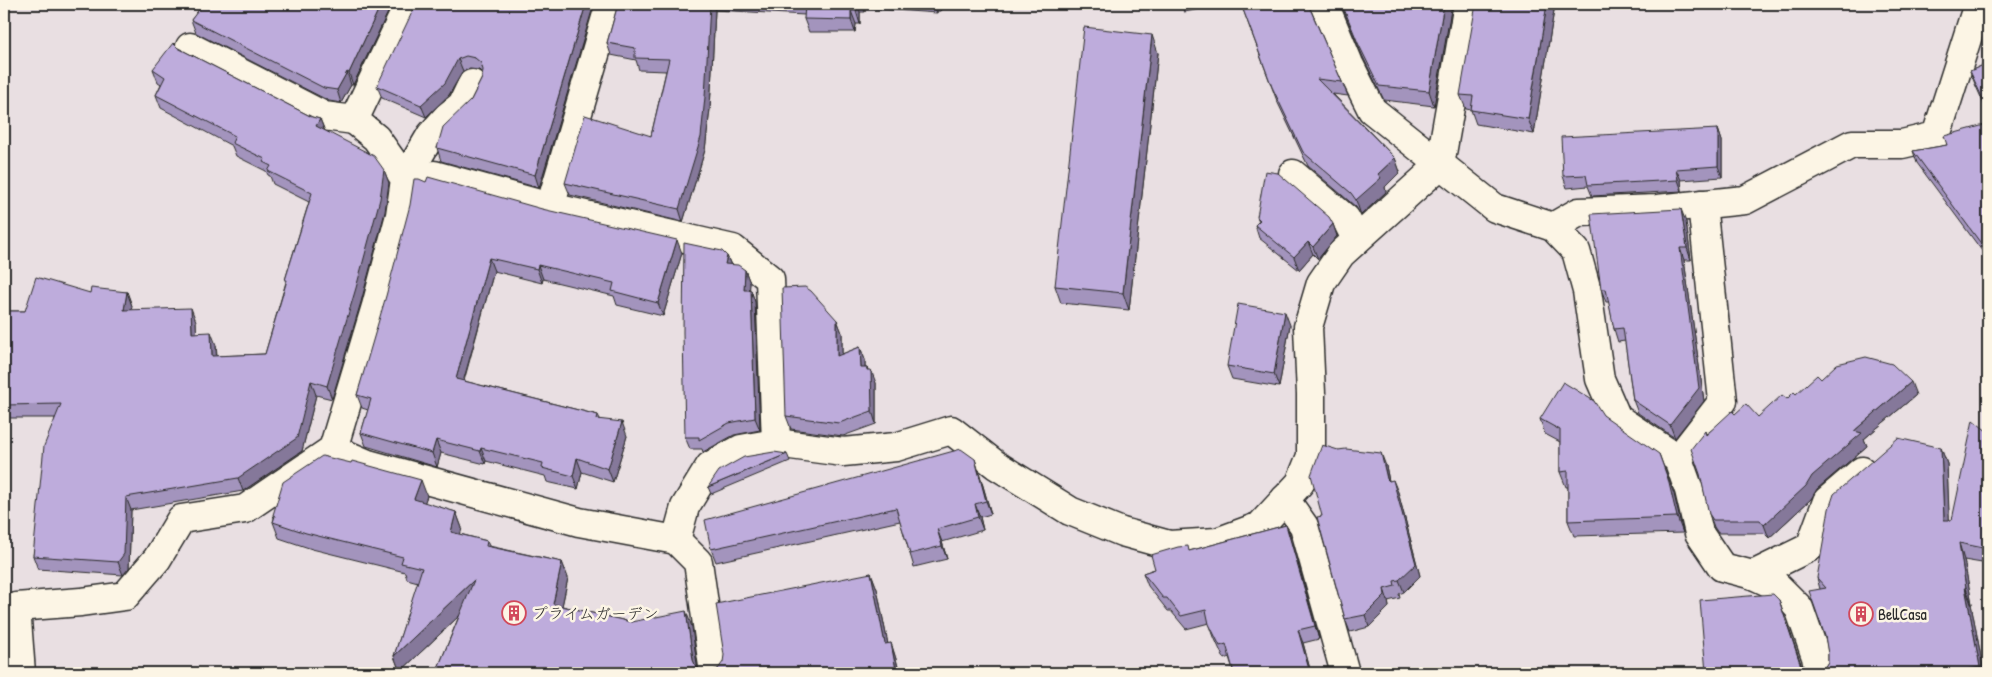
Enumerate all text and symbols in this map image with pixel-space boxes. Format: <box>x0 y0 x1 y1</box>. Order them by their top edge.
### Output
building icon: プライムガーデン <box>501 600 527 626</box>
building icon: BellCasa <box>1848 601 1874 627</box>
place label: プライムガーデン <box>532 602 659 624</box>
place label: BellCasa <box>1878 603 1927 625</box>

